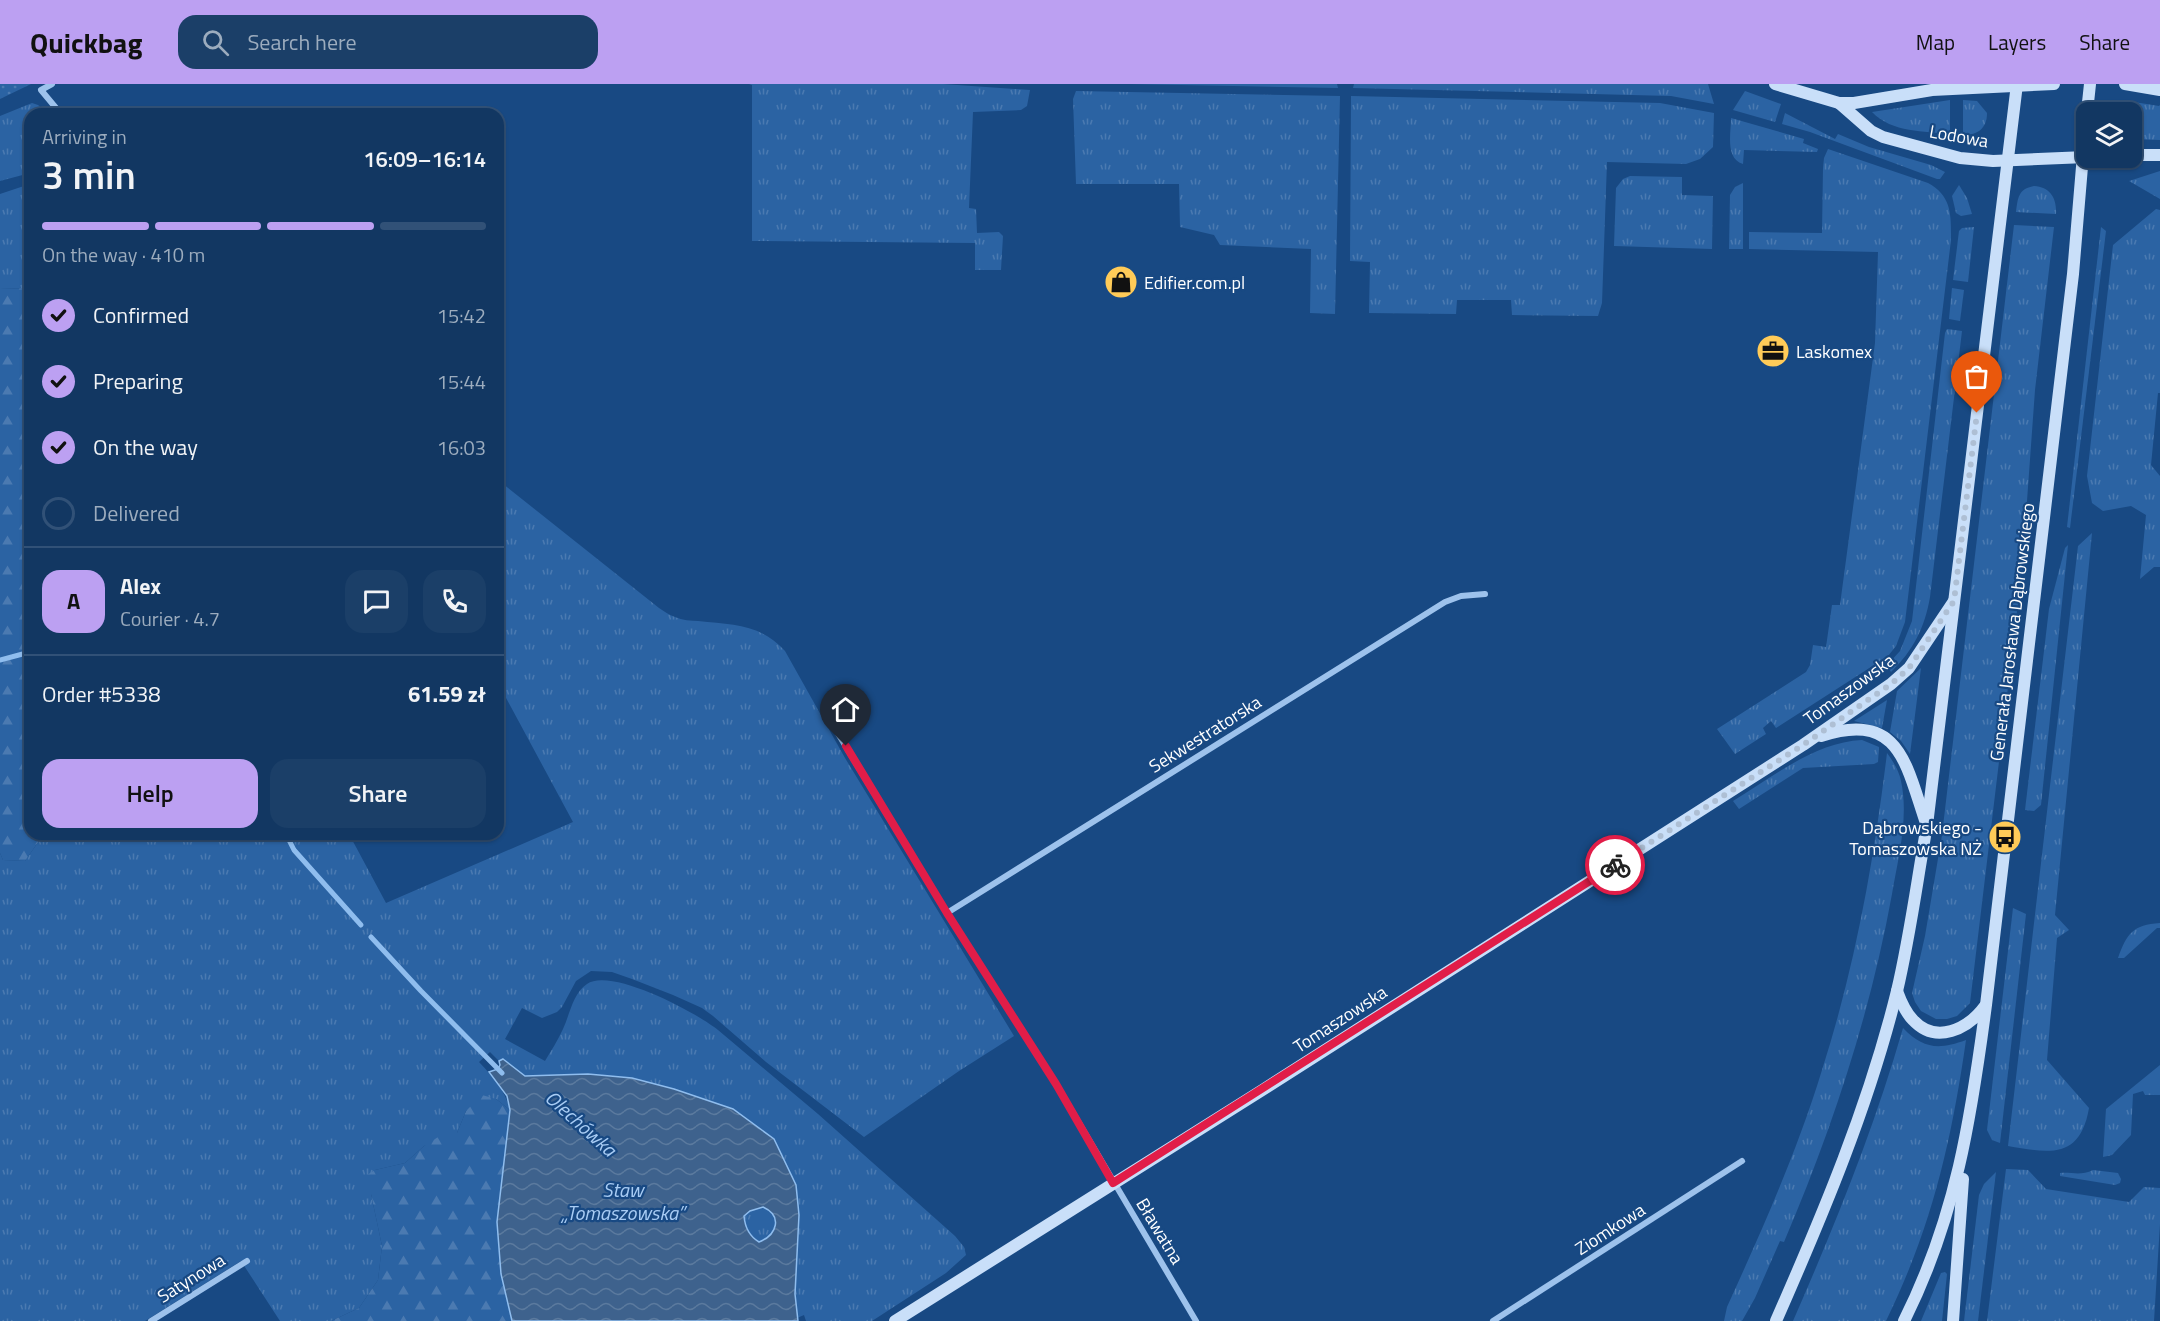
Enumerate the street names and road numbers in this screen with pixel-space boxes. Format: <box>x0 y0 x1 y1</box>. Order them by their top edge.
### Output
street label: Lodowa <box>1927 118 1991 154</box>
street label: Generała Jarosława Dąbrowskiego <box>1983 501 2041 763</box>
street label: Tomaszowska <box>1798 647 1900 731</box>
street label: Sekwestratorska <box>1144 689 1266 779</box>
street label: Tomaszowska <box>1288 979 1392 1059</box>
street label: Bławatna <box>1130 1193 1190 1269</box>
street label: Ziomkowa <box>1570 1196 1650 1262</box>
street label: Satynowa <box>152 1247 230 1309</box>

